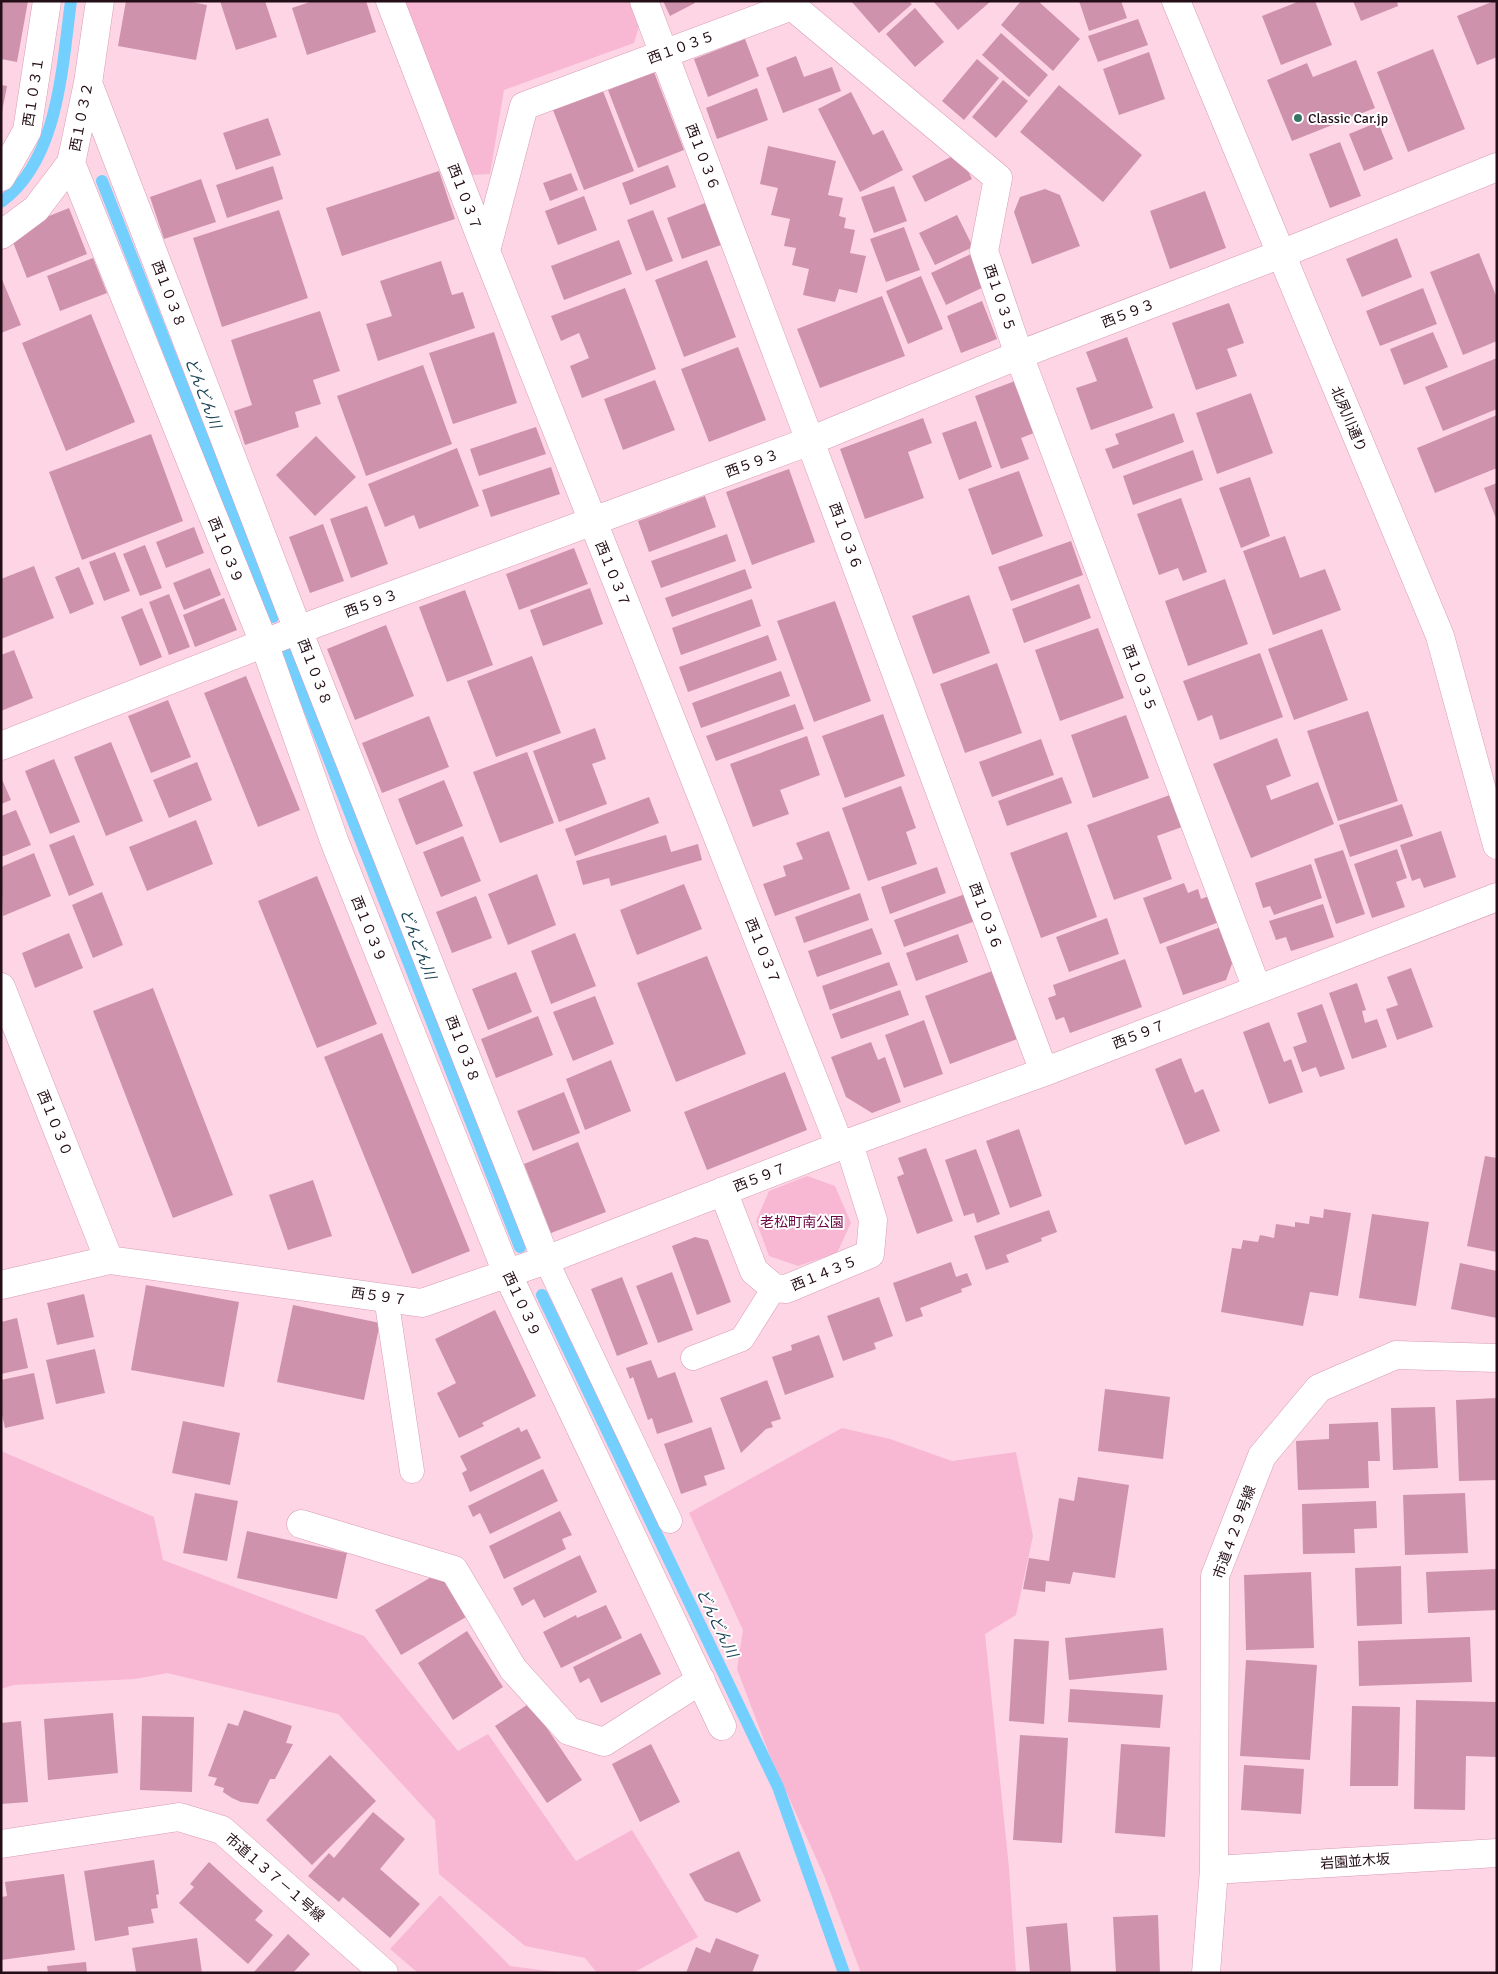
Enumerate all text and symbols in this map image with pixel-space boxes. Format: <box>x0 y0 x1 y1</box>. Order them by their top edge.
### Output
street label: 西１０３５ <box>645 28 717 67</box>
street label: 西１０３１ <box>20 56 47 128</box>
street label: 西１０３２ <box>66 81 97 153</box>
place label: Classic Car.jp <box>1308 110 1388 127</box>
marker: Classic Car.jp <box>1292 112 1304 124</box>
street label: 西１０３６ <box>682 121 723 193</box>
street label: 西１０３７ <box>444 161 485 233</box>
street label: 西１０３８ <box>148 258 189 330</box>
street label: 西１０３５ <box>980 262 1019 334</box>
street label: 西５９３ <box>1099 295 1157 331</box>
water label: どんどん川 <box>181 355 225 433</box>
street label: 北夙川通り <box>1327 384 1370 455</box>
street label: 西５９３ <box>723 446 781 481</box>
street label: 西１０３６ <box>826 500 865 572</box>
street label: 西１０３９ <box>205 515 247 586</box>
street label: 西１０３７ <box>592 539 634 610</box>
street label: 西５９３ <box>342 586 400 621</box>
street label: 西１０３８ <box>294 636 335 708</box>
street label: 西１０３５ <box>1119 642 1160 714</box>
street label: 西１０３６ <box>966 880 1005 952</box>
street label: 西１０３９ <box>348 894 390 965</box>
water label: どんどん川 <box>396 906 440 984</box>
street label: 西１０３７ <box>742 916 784 987</box>
street label: 西１０３８ <box>442 1013 483 1085</box>
street label: 西５９７ <box>1110 1016 1168 1052</box>
street label: 西１０３０ <box>34 1088 76 1159</box>
street label: 西５９７ <box>731 1159 789 1195</box>
park label: 老松町南公園 <box>760 1214 844 1231</box>
street label: 西１４３５ <box>789 1252 860 1294</box>
street label: 西１０３９ <box>499 1269 544 1340</box>
street label: 西５９７ <box>350 1284 408 1309</box>
street label: 市道４２９号線 <box>1210 1483 1259 1581</box>
water label: どんどん川 <box>693 1586 742 1662</box>
street label: 市道１３７－１号線 <box>222 1830 328 1925</box>
street label: 岩園並木坂 <box>1320 1851 1391 1872</box>

